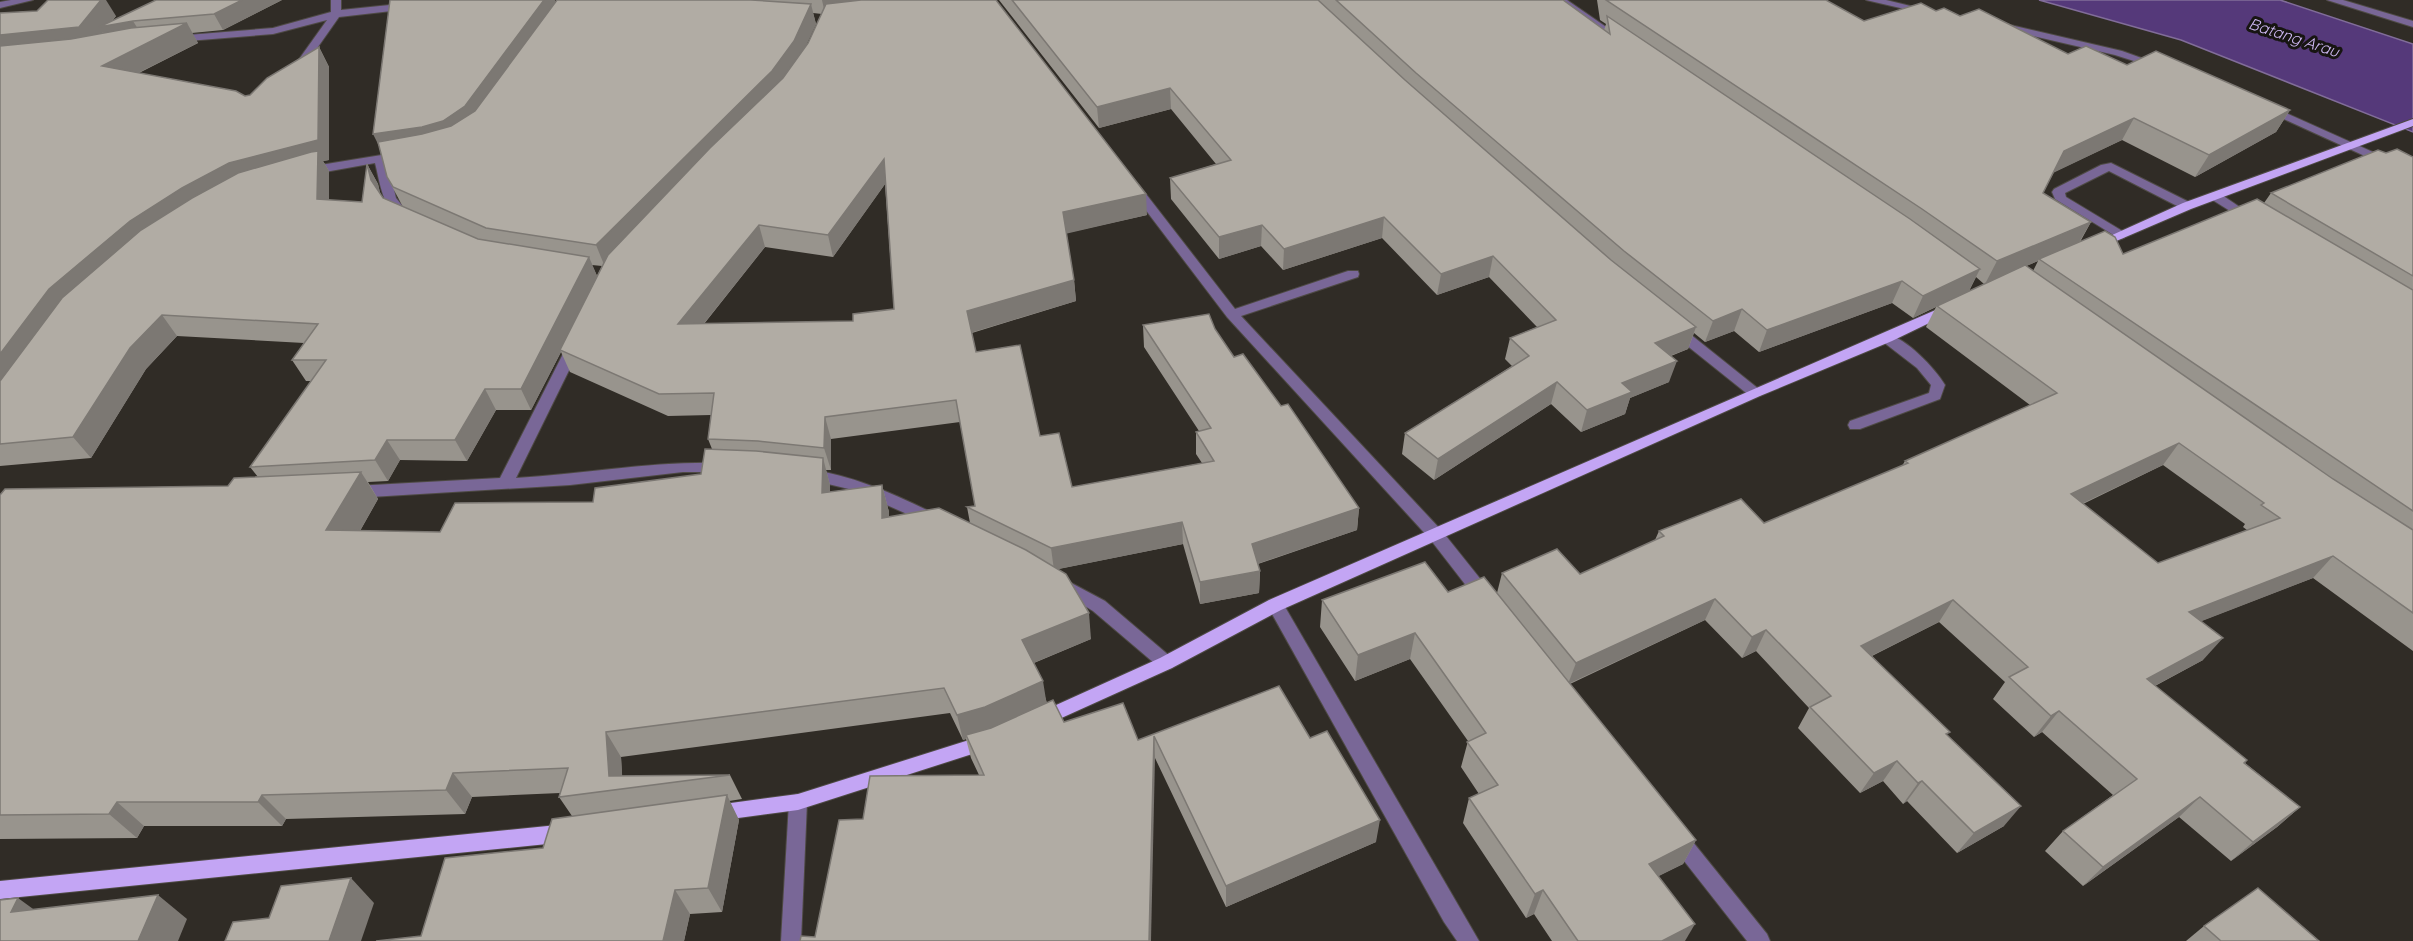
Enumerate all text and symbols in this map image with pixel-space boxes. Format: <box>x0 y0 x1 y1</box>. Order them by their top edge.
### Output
water label: Batang Arau <box>2246 13 2343 61</box>

